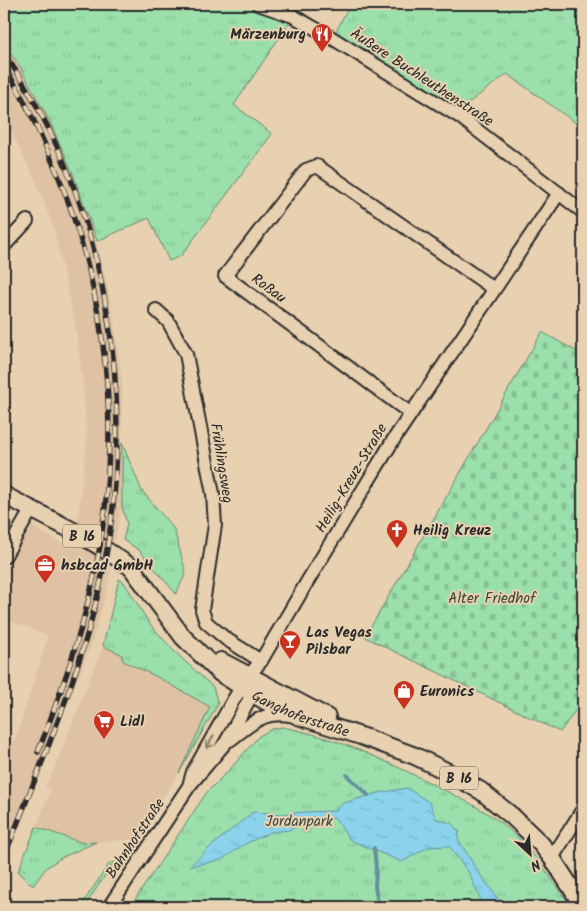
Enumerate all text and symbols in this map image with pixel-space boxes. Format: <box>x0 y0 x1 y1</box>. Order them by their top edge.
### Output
restaurant icon: Märzenburg <box>310 22 334 53</box>
street label: Äußere Buchleuthenstraße <box>345 22 498 134</box>
place label: Märzenburg <box>230 23 306 47</box>
street label: Roßau <box>246 268 291 310</box>
street label: Heilig-Kreuz-Straße <box>310 419 394 538</box>
street label: Frühlingsweg <box>203 421 239 505</box>
church icon: Heilig Kreuz <box>385 518 409 549</box>
place label: Heilig Kreuz <box>413 519 491 543</box>
road number: B 16 <box>63 524 101 548</box>
office icon: hsbcad GmbH <box>33 553 57 584</box>
place label: hsbcad GmbH <box>61 554 154 578</box>
park label: Alter Friedhof <box>448 587 537 611</box>
place label: Las Vegas Pilsbar <box>306 621 372 662</box>
bar icon: Las Vegas Pilsbar <box>278 629 302 660</box>
shop icon: Euronics <box>392 679 416 710</box>
place label: Euronics <box>420 680 474 704</box>
street label: Ganghoferstraße <box>247 685 352 745</box>
supermarket icon: Lidl <box>92 709 116 740</box>
place label: Lidl <box>120 710 144 734</box>
one-way arrow <box>205 734 215 749</box>
road number: B 16 <box>440 766 478 790</box>
street label: Bahnhofstraße <box>100 793 172 884</box>
park label: Jordanpark <box>265 810 334 834</box>
north arrow <box>504 828 554 878</box>
text: N <box>526 853 544 877</box>

